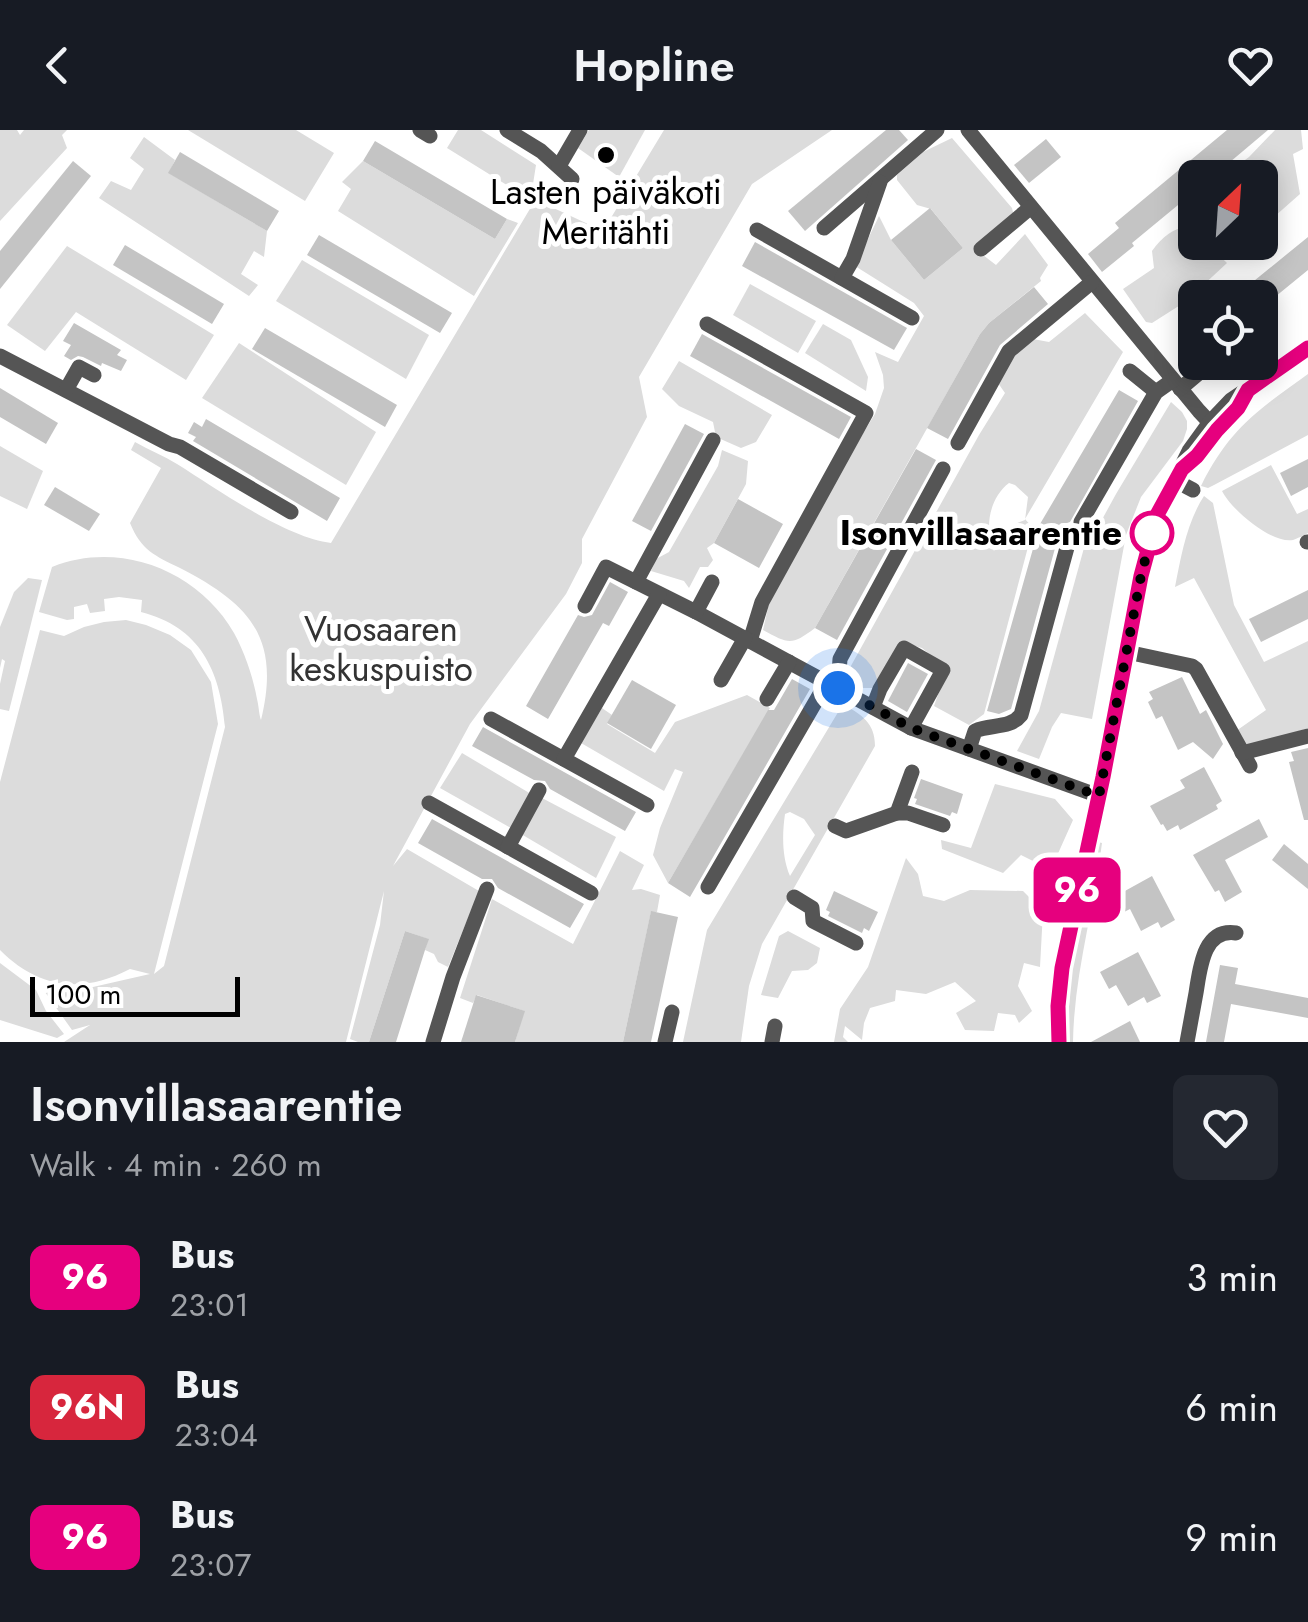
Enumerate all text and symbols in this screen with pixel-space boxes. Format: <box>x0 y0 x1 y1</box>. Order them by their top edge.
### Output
text: Hopline <box>573 33 735 98</box>
icon: back <box>30 38 85 93</box>
icon: heart <box>1223 38 1278 93</box>
marker: Lasten päiväkoti Meritähti <box>595 144 617 166</box>
north arrow <box>1178 160 1278 260</box>
map controls <box>1178 160 1278 380</box>
place label: Lasten päiväkoti Meritähti <box>490 167 722 257</box>
button: locate <box>1178 280 1278 380</box>
place label: Isonvillasaarentie <box>840 508 1122 558</box>
marker: Isonvillasaarentie <box>1131 512 1173 554</box>
park label: Vuosaaren keskuspuisto <box>289 604 473 694</box>
your location <box>813 663 863 713</box>
line badge: 96 <box>1032 858 1122 922</box>
text: 96 <box>1054 865 1100 915</box>
scale bar <box>30 972 240 1016</box>
text: 100 m <box>45 974 121 1015</box>
text: Isonvillasaarentie <box>30 1070 403 1139</box>
button: heart <box>1173 1075 1278 1180</box>
text: Walk · 4 min · 260 m <box>30 1142 322 1188</box>
text: Bus <box>170 1227 234 1282</box>
text: 3 min <box>1186 1250 1278 1305</box>
text: 96 <box>62 1252 108 1302</box>
text: 23:01 <box>170 1282 249 1328</box>
text: Bus <box>175 1357 239 1412</box>
text: 6 min <box>1185 1380 1278 1435</box>
text: 96N <box>50 1382 125 1432</box>
text: 23:04 <box>175 1412 258 1458</box>
text: Bus <box>170 1487 234 1542</box>
text: 9 min <box>1185 1510 1278 1565</box>
text: 96 <box>62 1512 108 1562</box>
text: 23:07 <box>170 1542 251 1588</box>

